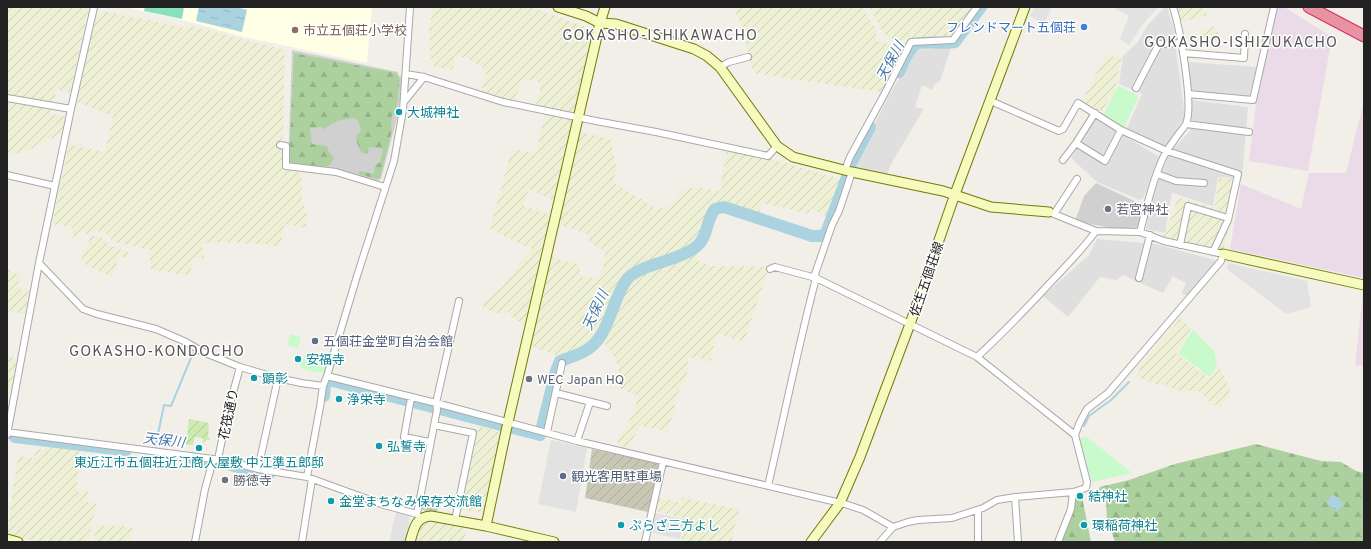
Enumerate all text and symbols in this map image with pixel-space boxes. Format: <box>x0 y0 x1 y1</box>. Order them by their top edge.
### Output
place label: フレンドマート五個荘 <box>946 21 1076 37</box>
marker: フレンドマート五個荘 <box>1079 22 1089 32</box>
place label: 市立五個荘小学校 <box>303 23 407 40</box>
marker: 市立五個荘小学校 <box>290 25 300 35</box>
district label: GOKASHO-ISHIKAWACHO <box>562 27 758 46</box>
district label: GOKASHO-ISHIZUKACHO <box>1144 34 1338 53</box>
water label: 天保川 <box>874 37 910 84</box>
place label: 大城神社 <box>407 106 459 122</box>
marker: 大城神社 <box>394 107 404 117</box>
place label: 若宮神社 <box>1116 203 1168 219</box>
marker: 若宮神社 <box>1103 204 1113 214</box>
street label: 佐生五個荘線 <box>907 240 948 319</box>
water label: 天保川 <box>580 286 614 333</box>
place label: 五個荘金堂町自治会館 <box>323 334 453 351</box>
marker: 五個荘金堂町自治会館 <box>310 336 320 346</box>
district label: GOKASHO-KONDOCHO <box>69 343 245 362</box>
place label: 安福寺 <box>306 353 345 369</box>
marker: 安福寺 <box>293 354 303 364</box>
place label: 顕彰 <box>262 372 288 388</box>
marker: 顕彰 <box>249 373 259 383</box>
place label: WEC Japan HQ <box>537 373 624 389</box>
marker: WEC Japan HQ <box>524 374 534 384</box>
street label: 花筏通り <box>217 387 243 442</box>
place label: 浄栄寺 <box>347 393 386 409</box>
marker: 浄栄寺 <box>334 394 344 404</box>
water label: 天保川 <box>142 430 188 453</box>
place label: 弘誓寺 <box>387 440 426 456</box>
marker: 弘誓寺 <box>374 441 384 451</box>
marker: 東近江市五個荘近江商人屋敷 中江準五郎邸 <box>194 443 204 453</box>
place label: 東近江市五個荘近江商人屋敷 中江準五郎邸 <box>74 455 324 472</box>
place label: 観光客用駐車場 <box>571 470 662 486</box>
marker: 観光客用駐車場 <box>558 471 568 481</box>
place label: 勝徳寺 <box>233 473 272 490</box>
marker: 勝徳寺 <box>220 475 230 485</box>
place label: 結神社 <box>1088 490 1127 506</box>
marker: 結神社 <box>1075 491 1085 501</box>
place label: 金堂まちなみ保存交流館 <box>339 495 482 511</box>
marker: 金堂まちなみ保存交流館 <box>326 496 336 506</box>
place label: ぷらざ三方よし <box>629 518 720 535</box>
place label: 環稲荷神社 <box>1092 519 1157 535</box>
marker: ぷらざ三方よし <box>616 520 626 530</box>
marker: 環稲荷神社 <box>1079 520 1089 530</box>

